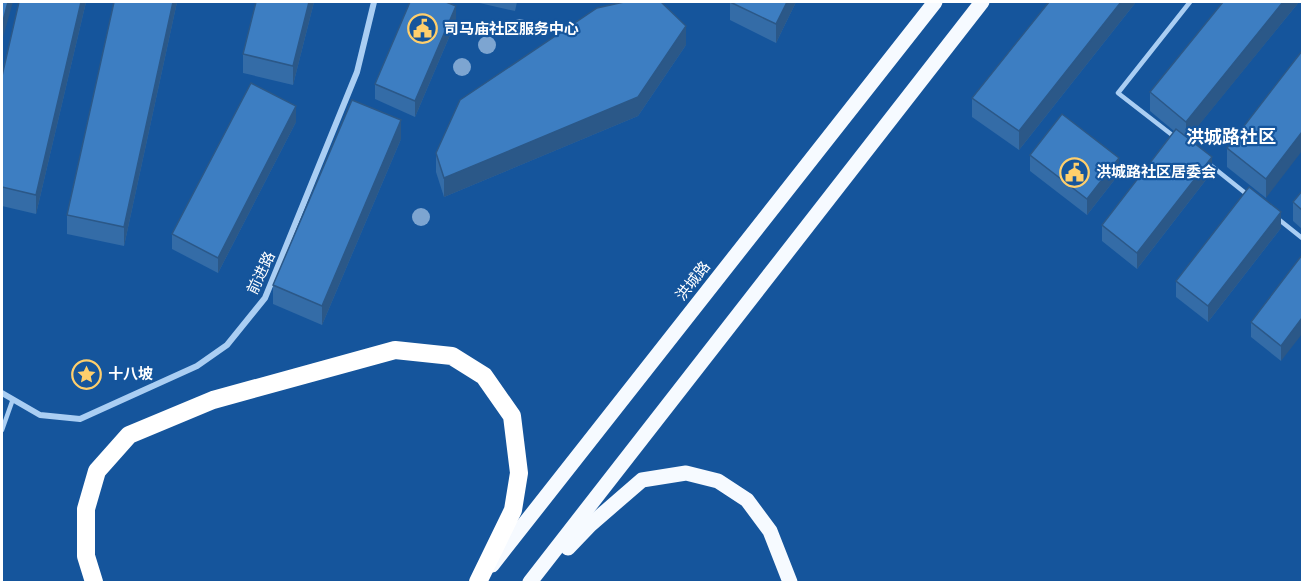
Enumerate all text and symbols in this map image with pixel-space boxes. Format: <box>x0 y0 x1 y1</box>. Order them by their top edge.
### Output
public building icon: 司马庙社区服务中心 <box>407 13 439 45</box>
place label: 司马庙社区服务中心 <box>444 20 579 38</box>
district label: 洪城路社区 <box>1186 126 1276 147</box>
public building icon: 洪城路社区居委会 <box>1059 156 1091 188</box>
place label: 洪城路社区居委会 <box>1096 163 1216 181</box>
street label: 前进路 <box>243 249 279 297</box>
street label: 洪城路 <box>672 258 714 304</box>
place icon: 十八坡 <box>71 358 103 390</box>
place label: 十八坡 <box>108 365 153 383</box>

